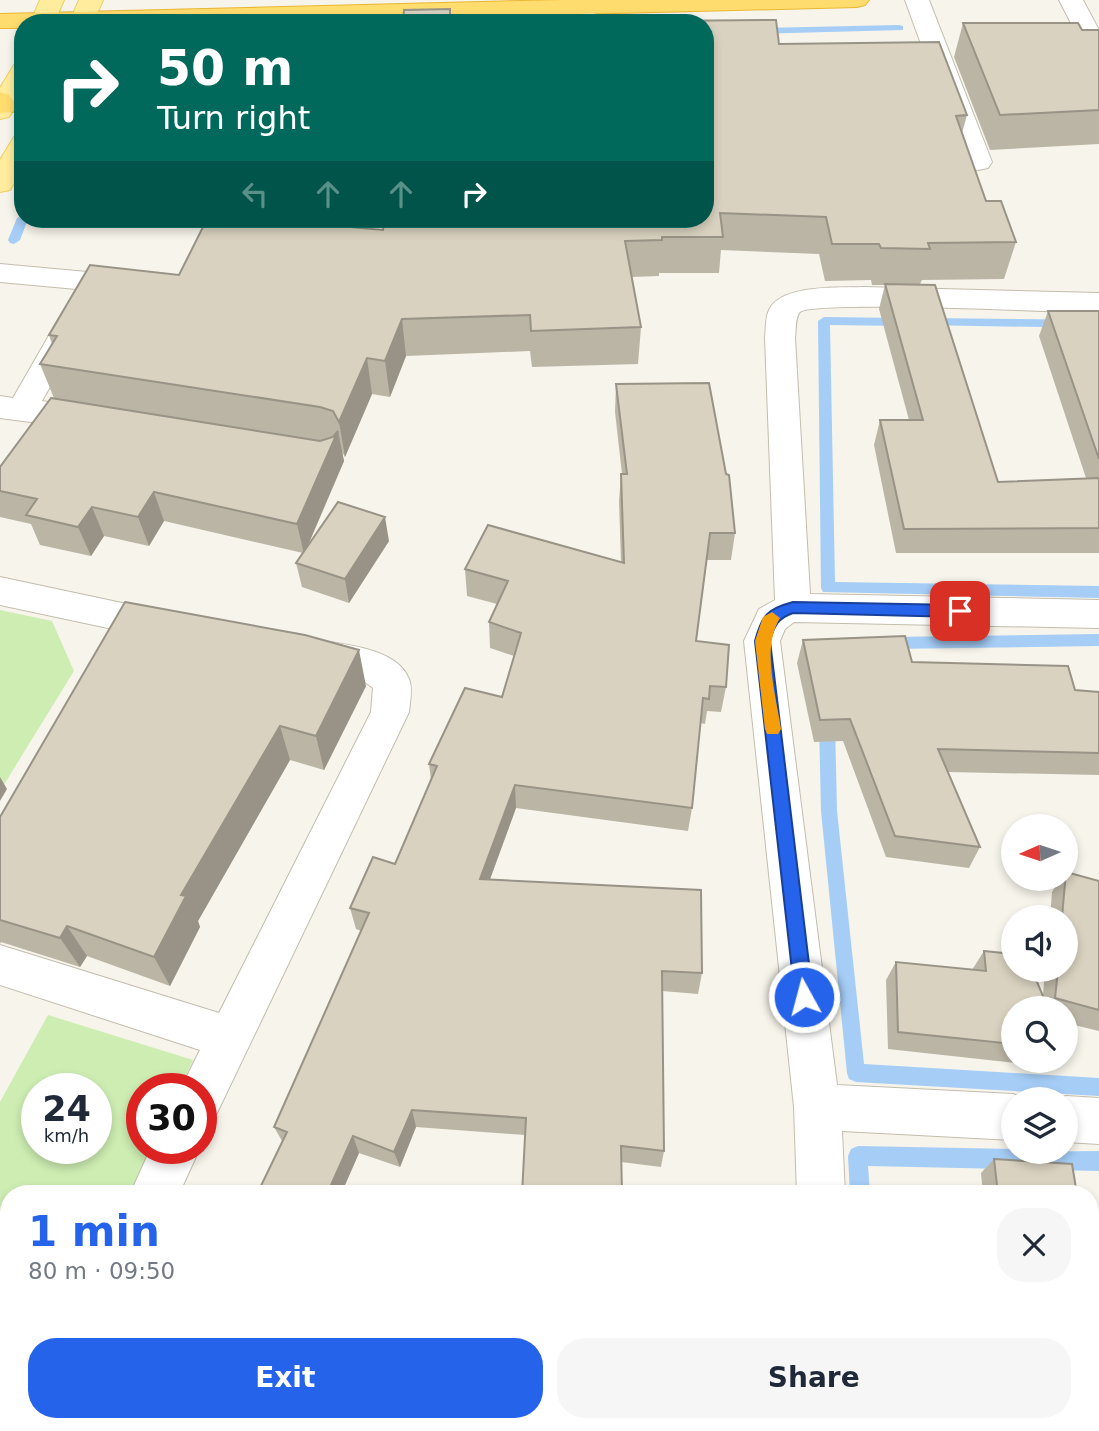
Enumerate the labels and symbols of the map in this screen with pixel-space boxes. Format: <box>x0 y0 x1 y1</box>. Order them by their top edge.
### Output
pin <box>930 581 990 641</box>
north arrow <box>1001 814 1078 891</box>
position arrow <box>767 960 841 1034</box>
speed limit sign: 30 <box>126 1073 217 1164</box>

